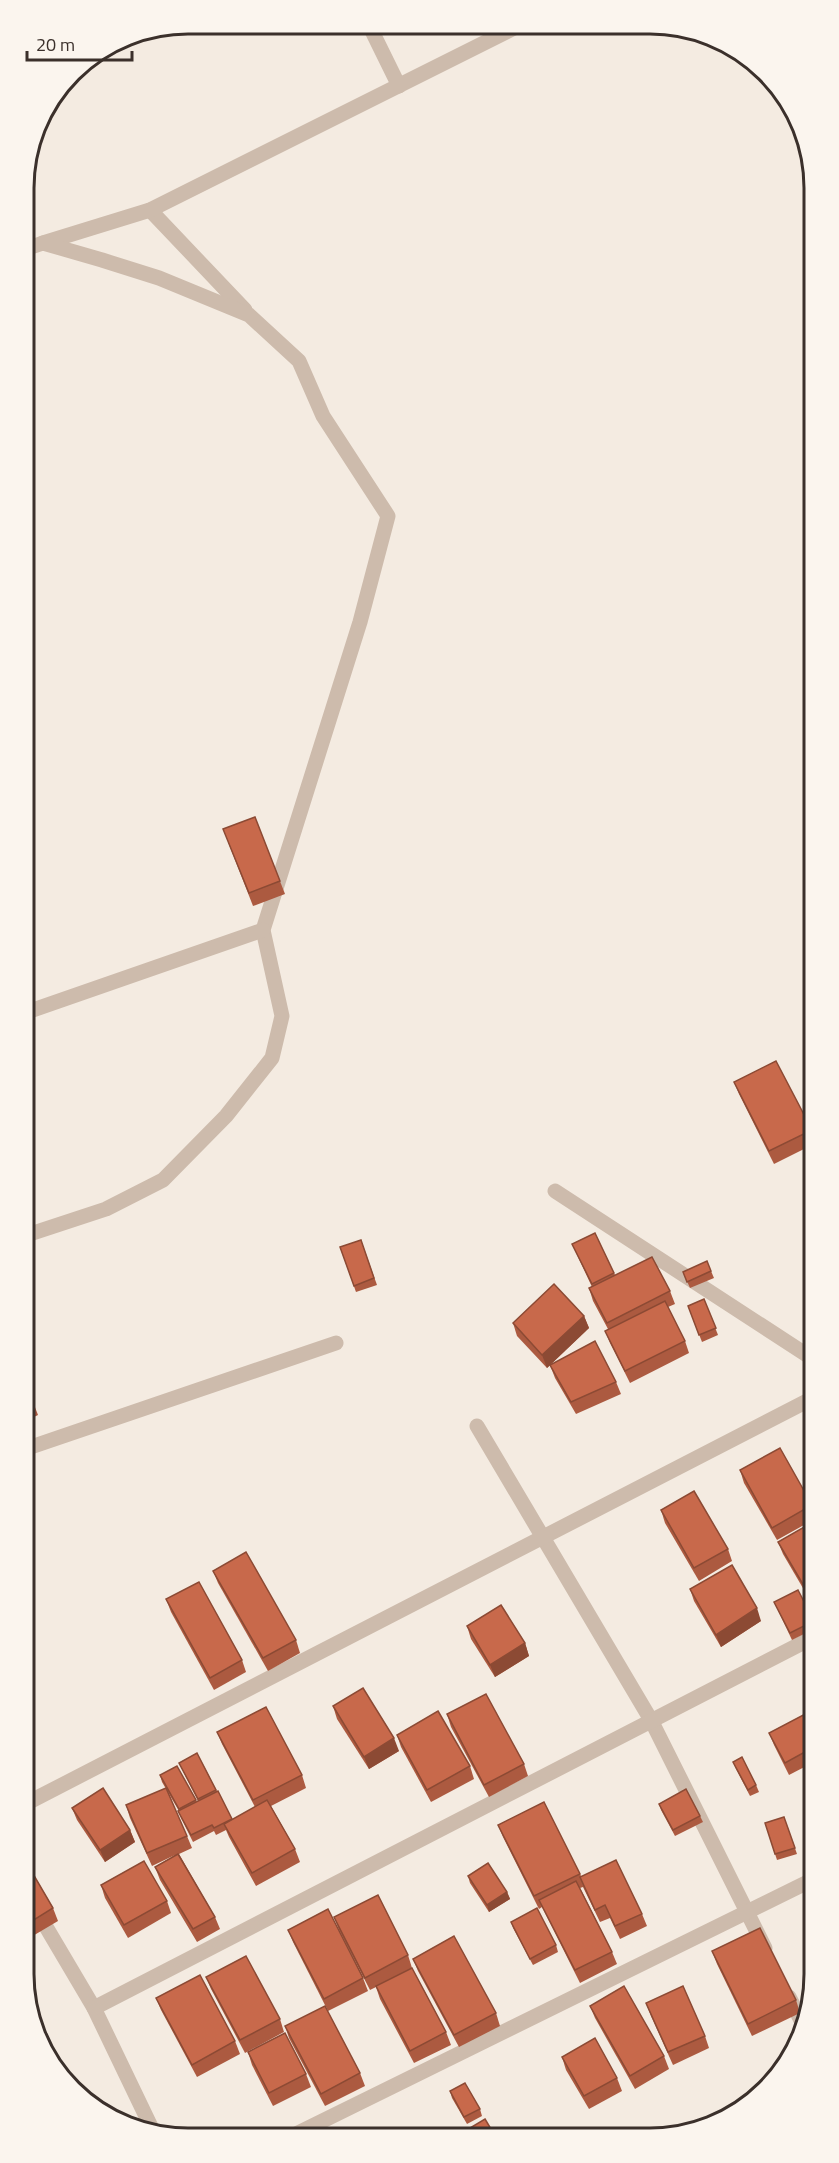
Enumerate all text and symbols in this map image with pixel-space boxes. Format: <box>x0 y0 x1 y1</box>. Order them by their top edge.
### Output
scale bar <box>27 24 132 62</box>
text: 20 m <box>36 31 75 58</box>

